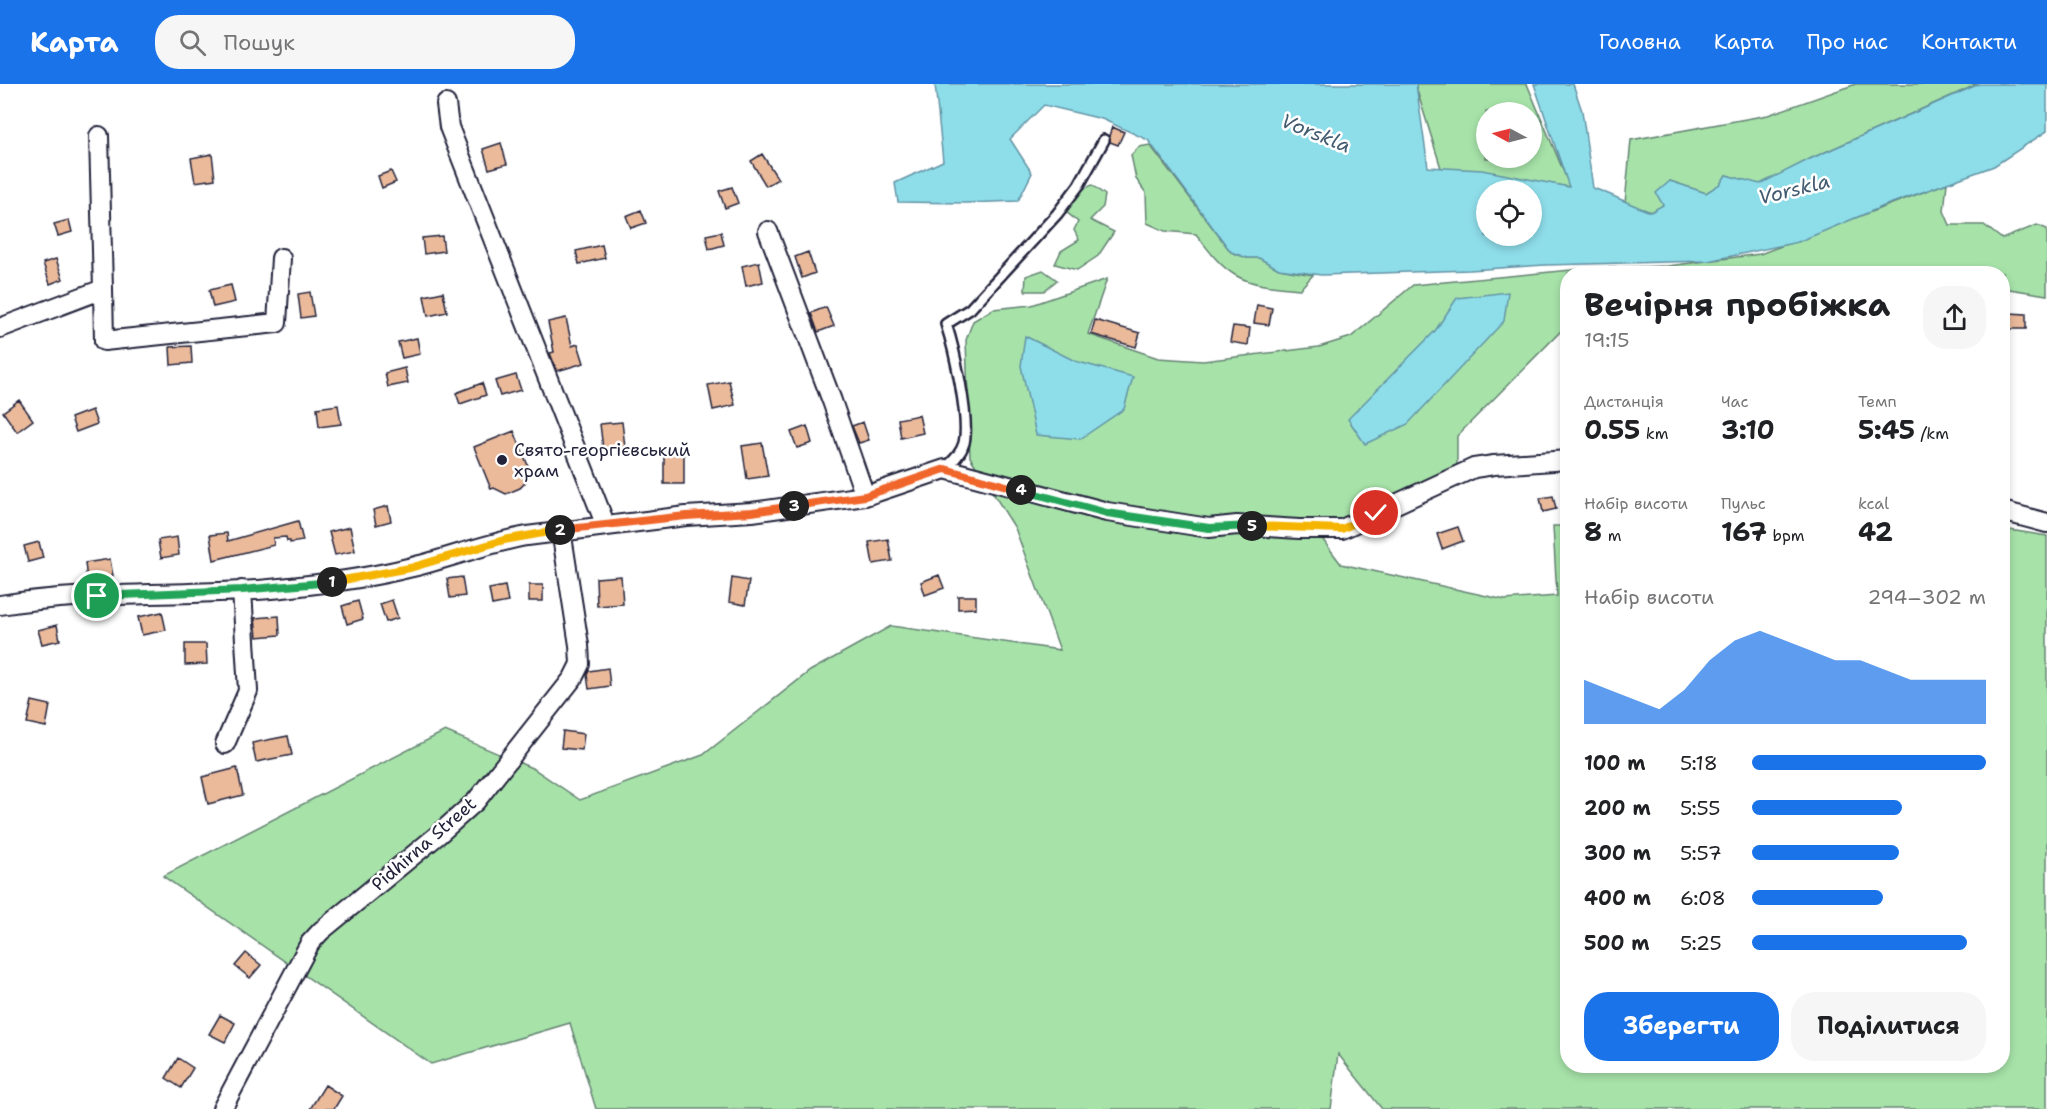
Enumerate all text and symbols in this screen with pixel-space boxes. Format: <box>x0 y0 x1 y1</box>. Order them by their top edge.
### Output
search box <box>155 15 575 69</box>
text: Карта <box>30 23 119 61</box>
icon: search <box>176 26 209 59</box>
text: Пошук <box>224 28 295 57</box>
text: Головна <box>1599 28 1681 56</box>
text: Карта <box>1714 28 1774 56</box>
text: Про нас <box>1807 28 1888 56</box>
text: Контакти <box>1921 28 2017 56</box>
north arrow <box>1476 102 1542 168</box>
map controls <box>1476 102 1542 246</box>
water label: Vorskla <box>1277 107 1355 159</box>
water label: Vorskla <box>1755 168 1833 210</box>
button: locate <box>1476 180 1542 246</box>
text: Вечірня пробіжка <box>1584 282 1890 327</box>
button: share <box>1923 286 1986 349</box>
text: 19:15 <box>1584 327 1630 353</box>
text: Дистанція <box>1584 391 1664 412</box>
text: Час <box>1721 391 1749 412</box>
text: Темп <box>1858 391 1897 412</box>
text: 0.55 <box>1584 412 1640 447</box>
text: 3:10 <box>1721 412 1775 447</box>
text: 5:45 <box>1858 412 1915 447</box>
text: km <box>1640 423 1668 444</box>
text: /km <box>1915 423 1949 444</box>
place label: Свято-георгієвський храм <box>514 438 691 483</box>
marker: Свято-георгієвський храм <box>495 453 509 467</box>
pin: 4 <box>1006 475 1036 505</box>
text: 4 <box>1015 479 1027 500</box>
pin <box>1350 487 1401 538</box>
pin: 3 <box>779 491 809 521</box>
text: Набір висоти <box>1584 493 1688 514</box>
text: Пульс <box>1721 493 1766 514</box>
text: kcal <box>1858 493 1889 514</box>
text: 3 <box>788 495 800 516</box>
icon: check <box>1359 496 1392 529</box>
pin: 5 <box>1237 511 1267 541</box>
text: 8 <box>1584 514 1602 549</box>
text: 167 <box>1721 514 1767 549</box>
text: 42 <box>1858 514 1893 549</box>
pin: 2 <box>545 515 575 545</box>
text: 5 <box>1247 515 1257 536</box>
text: 2 <box>554 519 566 540</box>
text: m <box>1602 525 1621 546</box>
text: bpm <box>1767 525 1805 546</box>
pin: 1 <box>317 567 347 597</box>
pin <box>71 570 122 621</box>
text: 1 <box>328 571 336 592</box>
icon: arrive <box>80 579 113 612</box>
text: Набір висоти <box>1584 584 1714 610</box>
text: 294–302 m <box>1867 584 1986 610</box>
text: 100 m <box>1584 750 1646 776</box>
text: 5:18 <box>1680 750 1718 776</box>
street label: Pidhirna Street <box>367 792 482 896</box>
text: 200 m <box>1584 795 1651 821</box>
text: 5:55 <box>1680 795 1720 821</box>
text: 300 m <box>1584 840 1651 866</box>
text: 5:57 <box>1680 840 1722 866</box>
text: 400 m <box>1584 885 1651 911</box>
text: 6:08 <box>1680 885 1726 911</box>
text: 500 m <box>1584 930 1650 956</box>
text: 5:25 <box>1680 930 1722 956</box>
button: Зберегти <box>1584 992 1779 1061</box>
button: Поділитися <box>1791 992 1986 1061</box>

